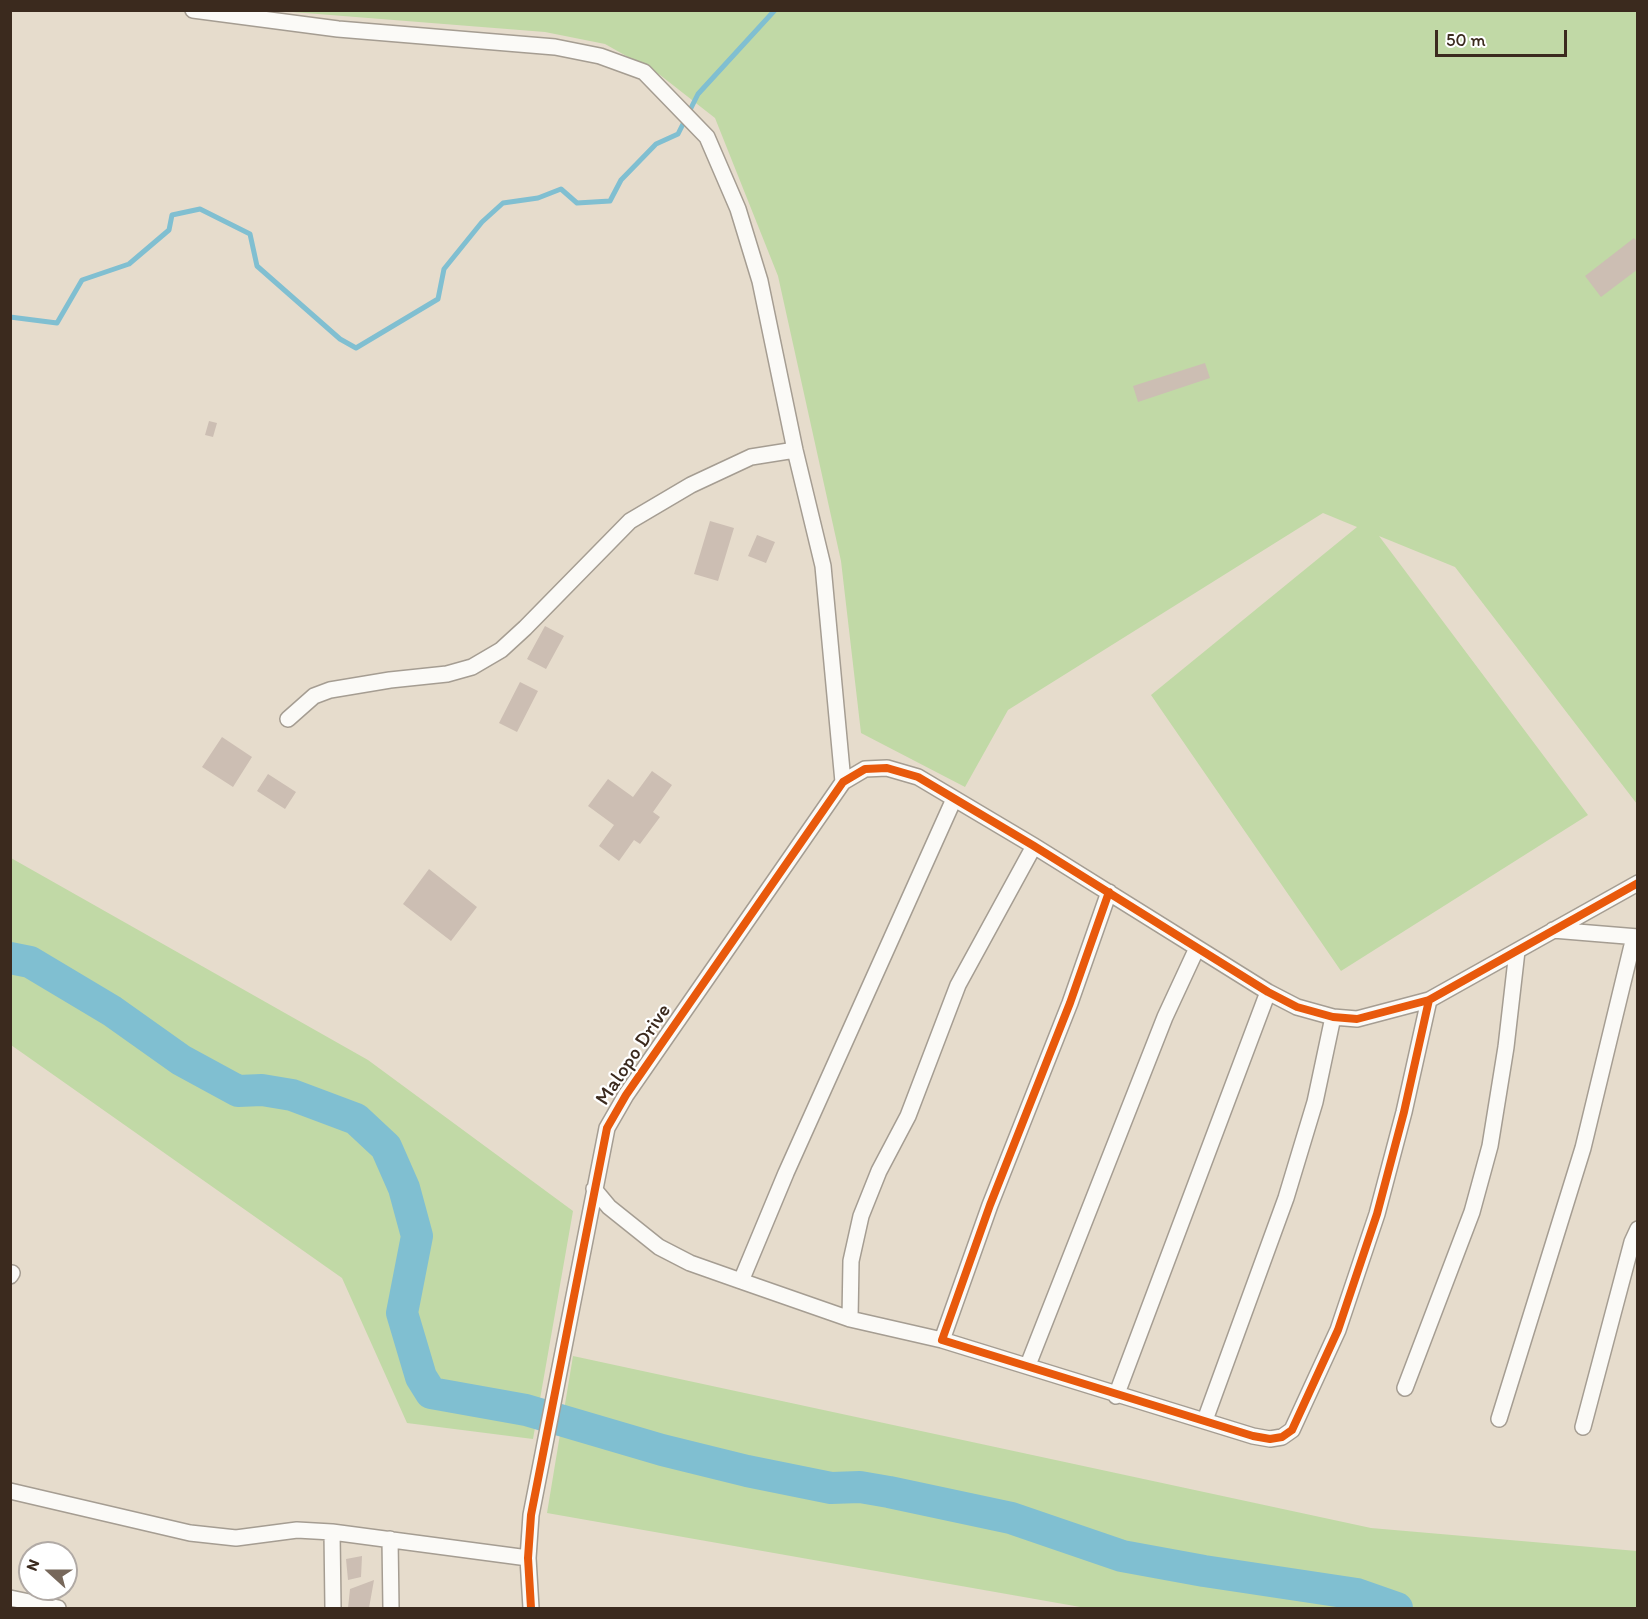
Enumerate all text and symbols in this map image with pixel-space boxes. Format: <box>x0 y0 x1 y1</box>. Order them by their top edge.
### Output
scale bar <box>1438 18 1570 56</box>
text: 50 m <box>1446 29 1486 51</box>
street label: Malopo Drive <box>591 999 677 1111</box>
north arrow <box>18 1541 78 1601</box>
text: N <box>22 1557 43 1574</box>

